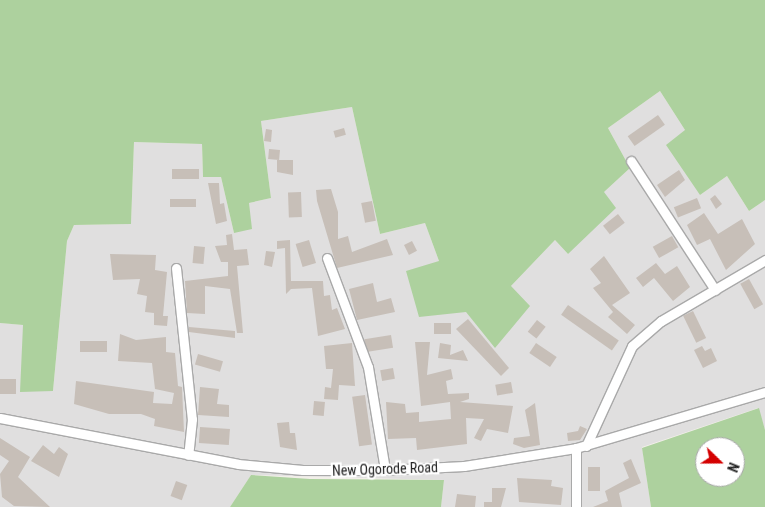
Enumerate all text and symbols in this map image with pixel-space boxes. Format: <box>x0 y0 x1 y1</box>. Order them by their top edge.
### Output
north arrow <box>695 437 745 487</box>
street label: New Ogorode Road <box>332 459 438 479</box>
text: N <box>724 460 742 474</box>

